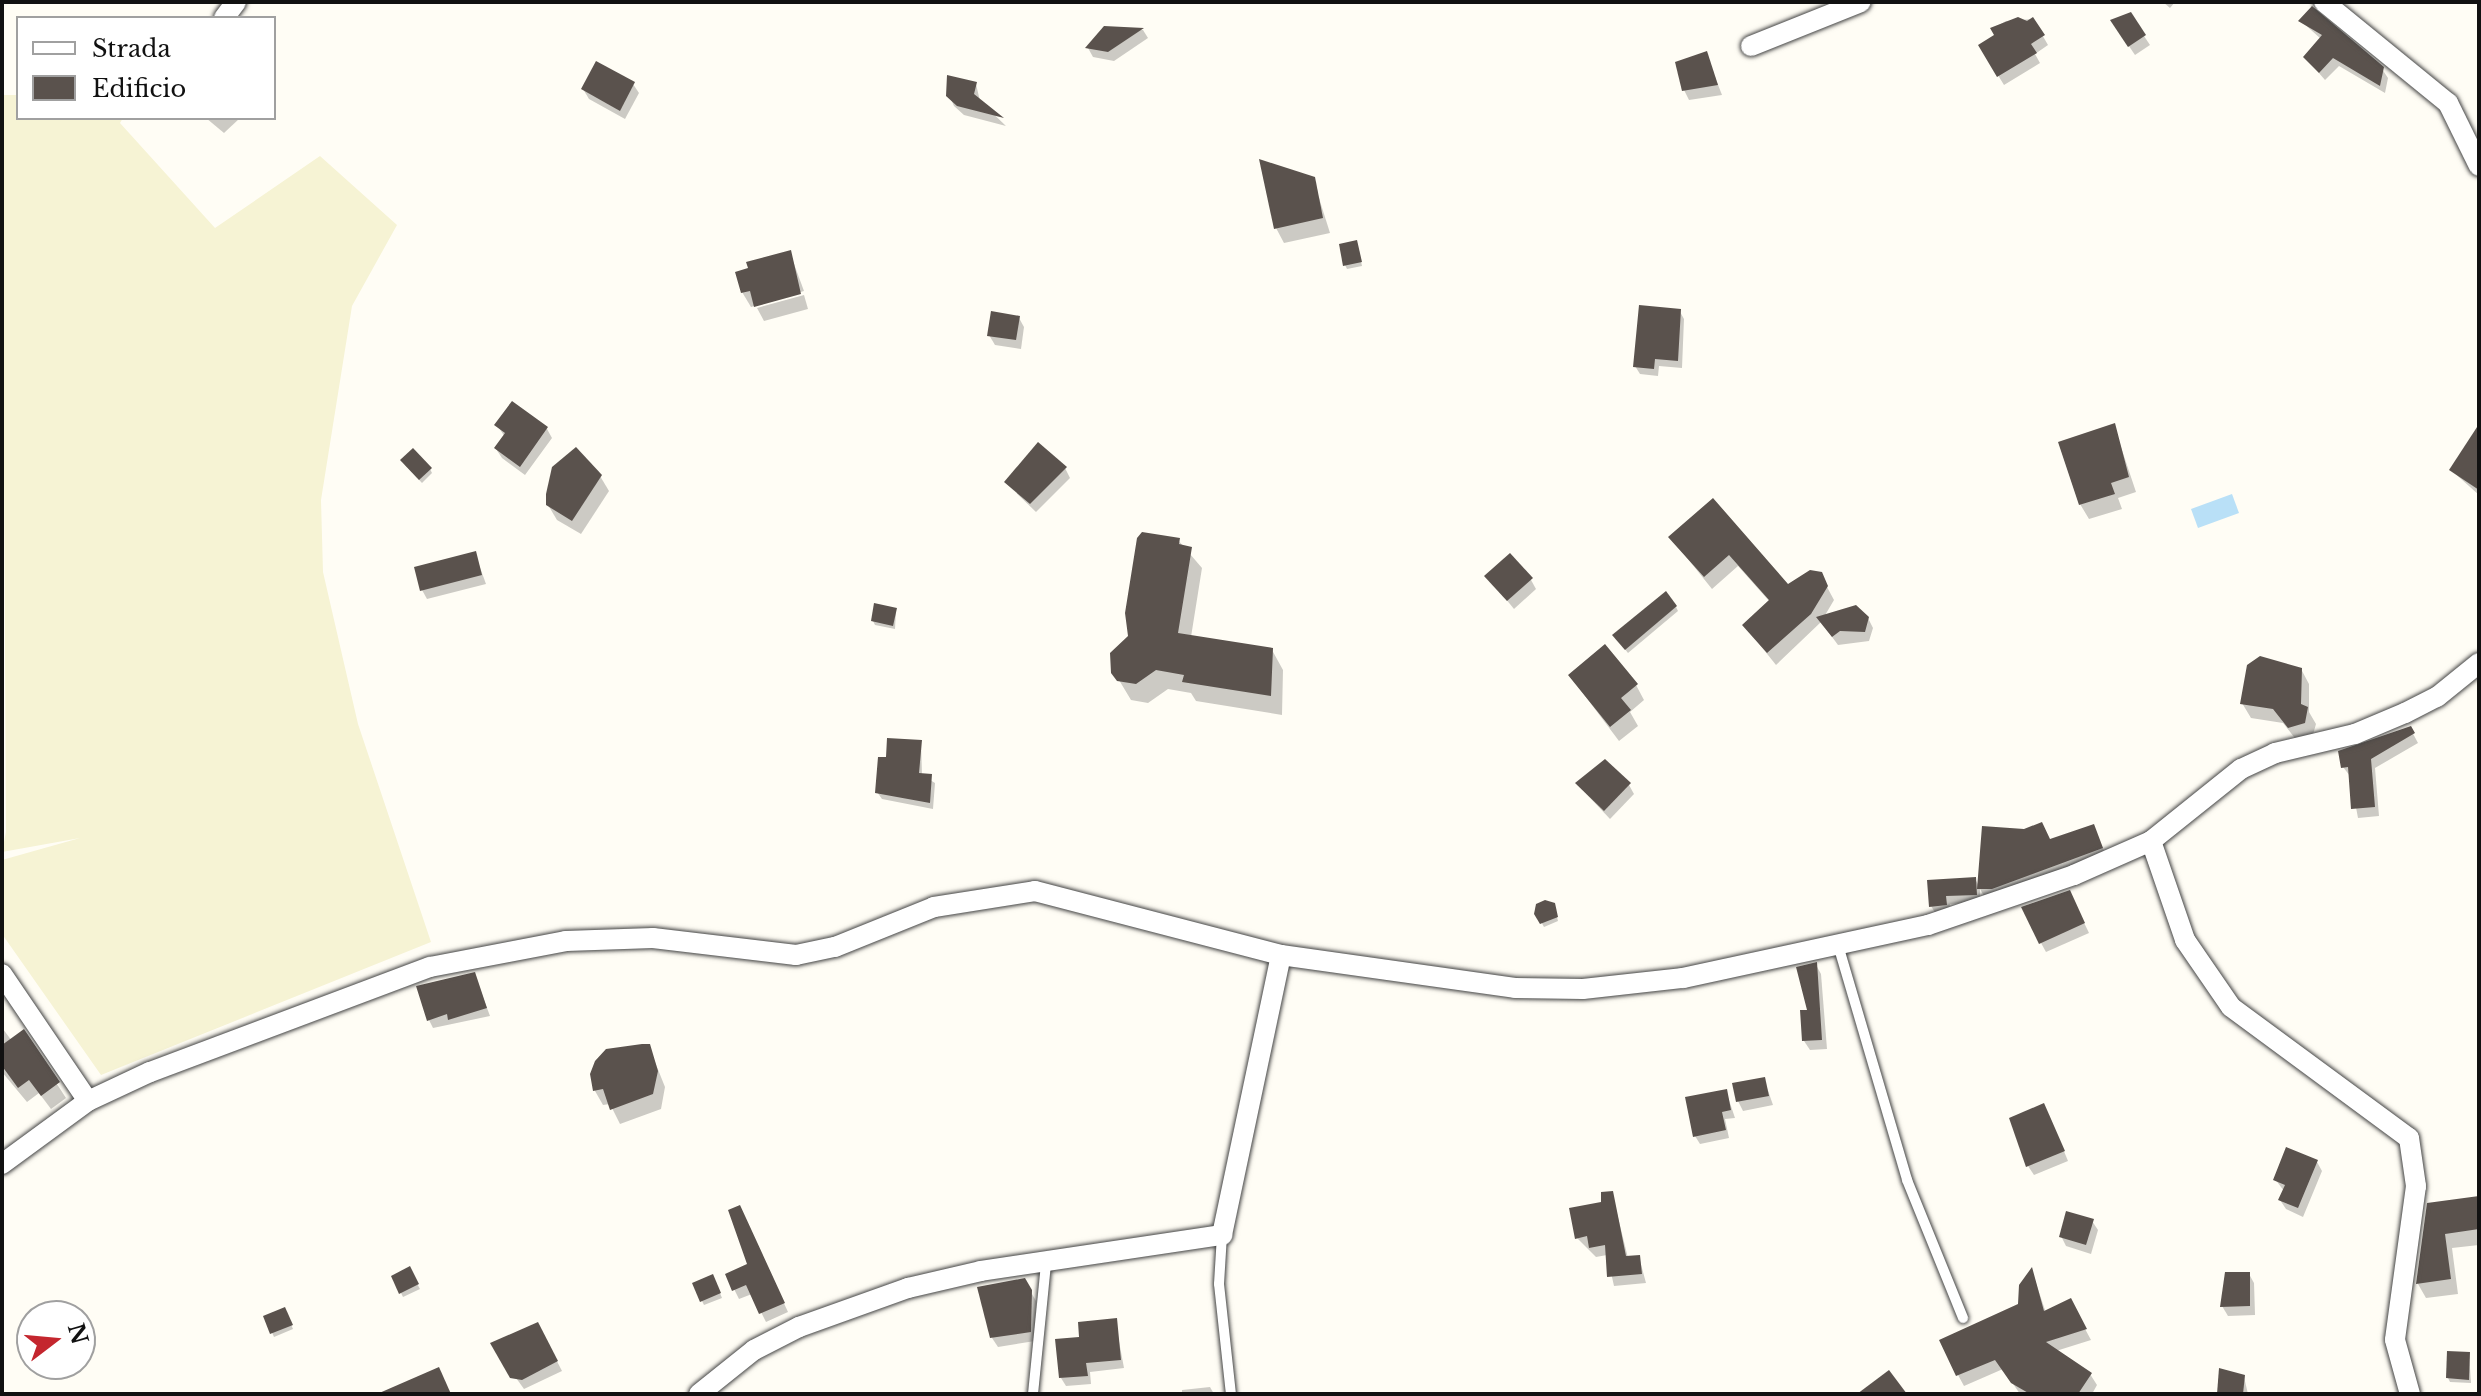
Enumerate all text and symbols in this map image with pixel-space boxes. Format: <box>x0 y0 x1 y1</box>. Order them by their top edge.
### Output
legend <box>16 16 276 120</box>
text: Strada <box>92 34 171 63</box>
text: Edificio <box>92 74 186 103</box>
north arrow <box>16 1300 96 1380</box>
text: N <box>62 1320 93 1347</box>

